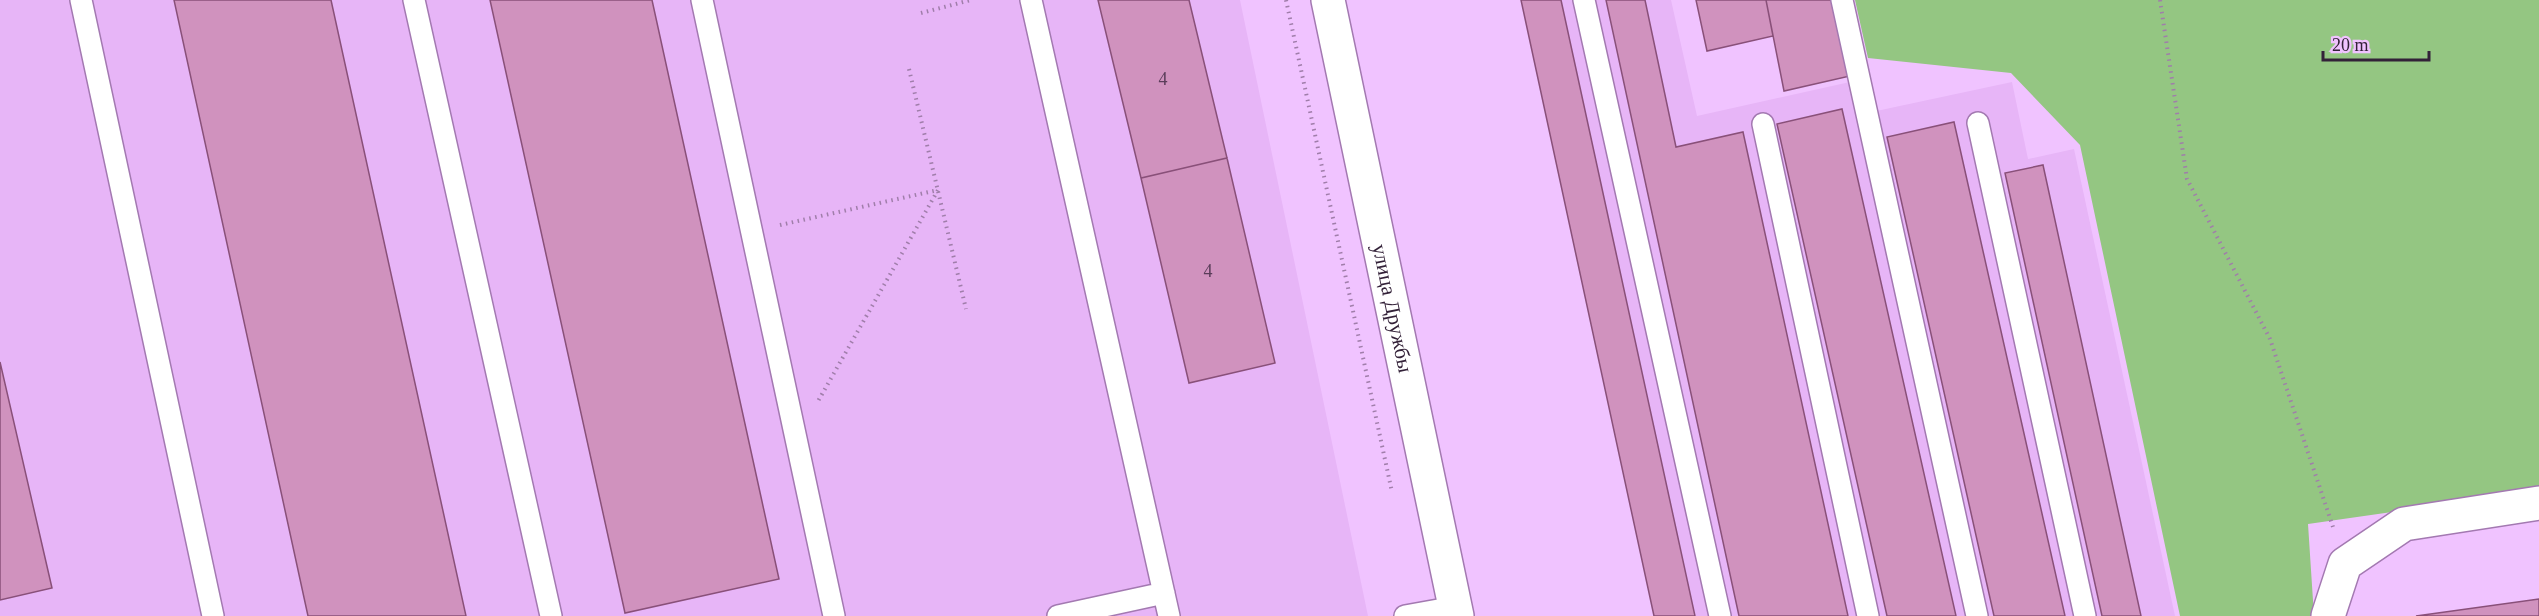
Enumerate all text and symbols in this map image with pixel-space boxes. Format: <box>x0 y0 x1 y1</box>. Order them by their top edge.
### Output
scale bar <box>2323 24 2430 62</box>
text: 20 m <box>2332 35 2369 55</box>
house number: 4 <box>1159 69 1168 89</box>
street label: улица Дружбы <box>1367 242 1418 375</box>
house number: 4 <box>1204 261 1213 281</box>

